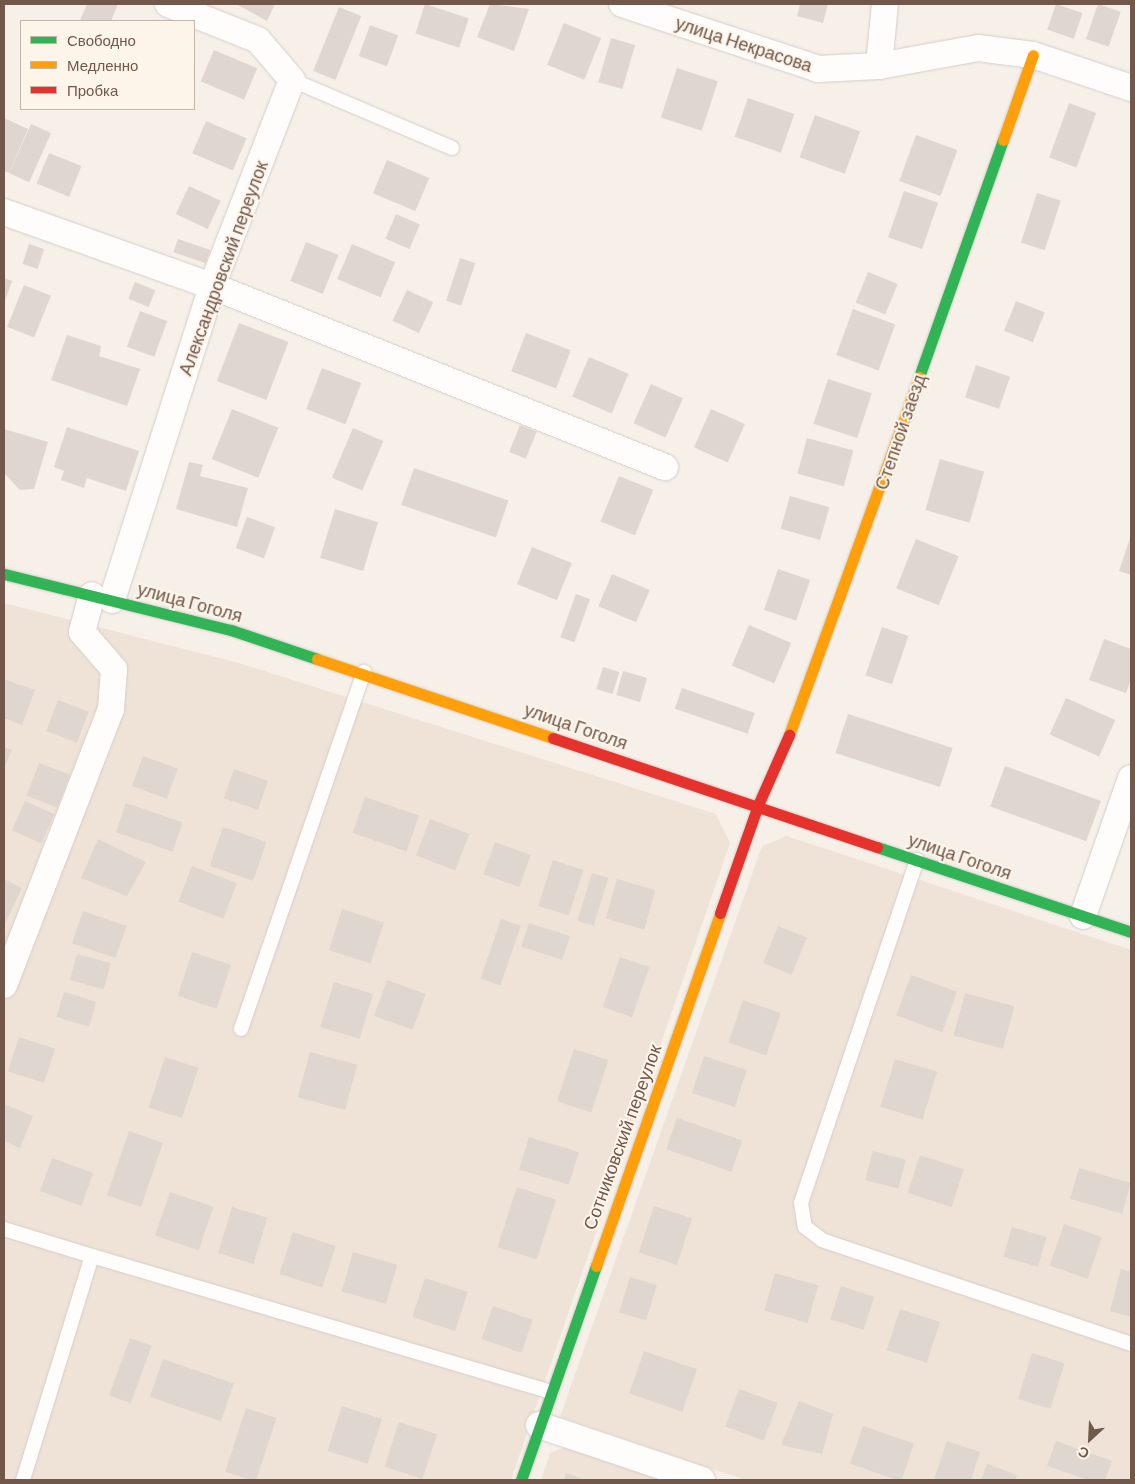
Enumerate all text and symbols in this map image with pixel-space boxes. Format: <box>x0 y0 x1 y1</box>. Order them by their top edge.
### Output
street label: улица Некрасова <box>673 12 815 76</box>
legend <box>20 20 195 110</box>
text: Свободно <box>67 31 136 49</box>
text: Медленно <box>67 56 138 74</box>
text: Пробка <box>67 81 118 99</box>
street label: Александровский переулок <box>174 158 272 378</box>
street label: Степной заезд <box>870 371 930 493</box>
street label: улица Гоголя <box>135 578 245 626</box>
street label: улица Гоголя <box>522 698 630 754</box>
street label: улица Гоголя <box>906 828 1014 884</box>
street label: Сотниковский переулок <box>578 1041 666 1233</box>
north arrow <box>1065 1414 1115 1464</box>
text: С <box>1075 1443 1092 1463</box>

